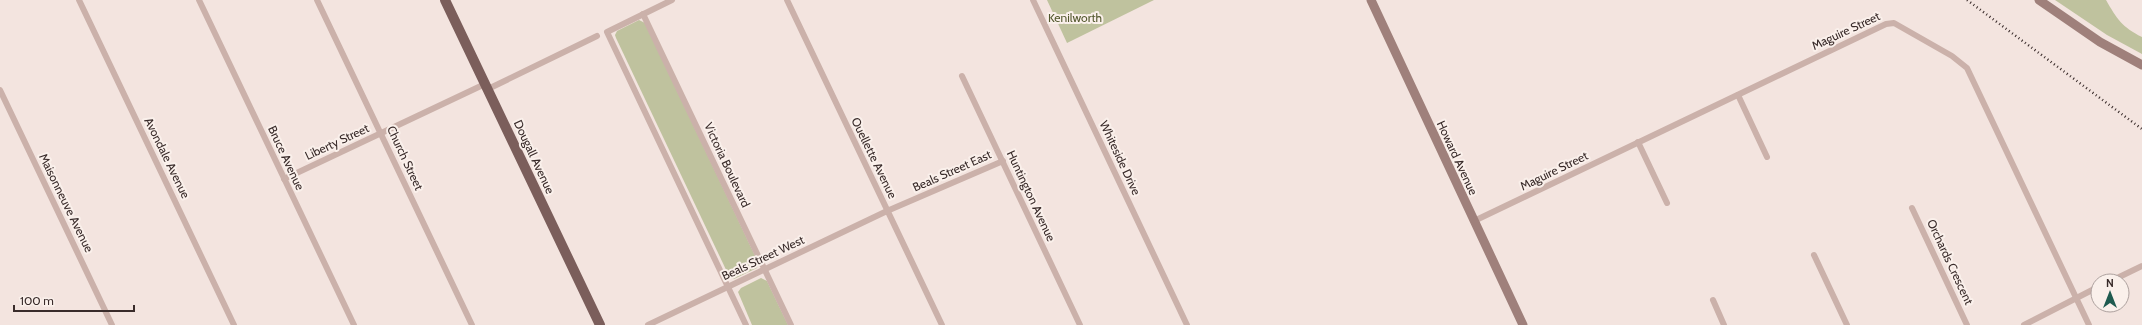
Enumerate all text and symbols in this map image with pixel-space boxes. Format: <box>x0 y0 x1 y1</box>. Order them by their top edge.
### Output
street label: Maguire Street <box>1809 8 1882 53</box>
park label: Kenilworth <box>1048 10 1102 25</box>
street label: Avondale Avenue <box>141 115 194 201</box>
street label: Ouellette Avenue <box>848 115 901 201</box>
street label: Dougall Avenue <box>511 118 558 196</box>
street label: Whiteside Drive <box>1097 118 1144 197</box>
street label: Howard Avenue <box>1434 118 1481 197</box>
street label: Liberty Street <box>302 120 371 163</box>
street label: Victoria Boulevard <box>701 120 754 210</box>
street label: Bruce Avenue <box>265 123 308 192</box>
street label: Church Street <box>384 123 427 192</box>
street label: Beals Street East <box>910 147 993 195</box>
street label: Huntington Avenue <box>1004 148 1059 244</box>
street label: Maguire Street <box>1517 148 1590 193</box>
street label: Maisonneuve Avenue <box>36 151 97 255</box>
street label: Orchards Crescent <box>1924 217 1977 307</box>
street label: Beals Street West <box>719 232 806 283</box>
north arrow <box>2090 273 2130 313</box>
text: N <box>2106 276 2114 290</box>
scale bar <box>14 287 134 313</box>
text: 100 m <box>20 293 54 308</box>

